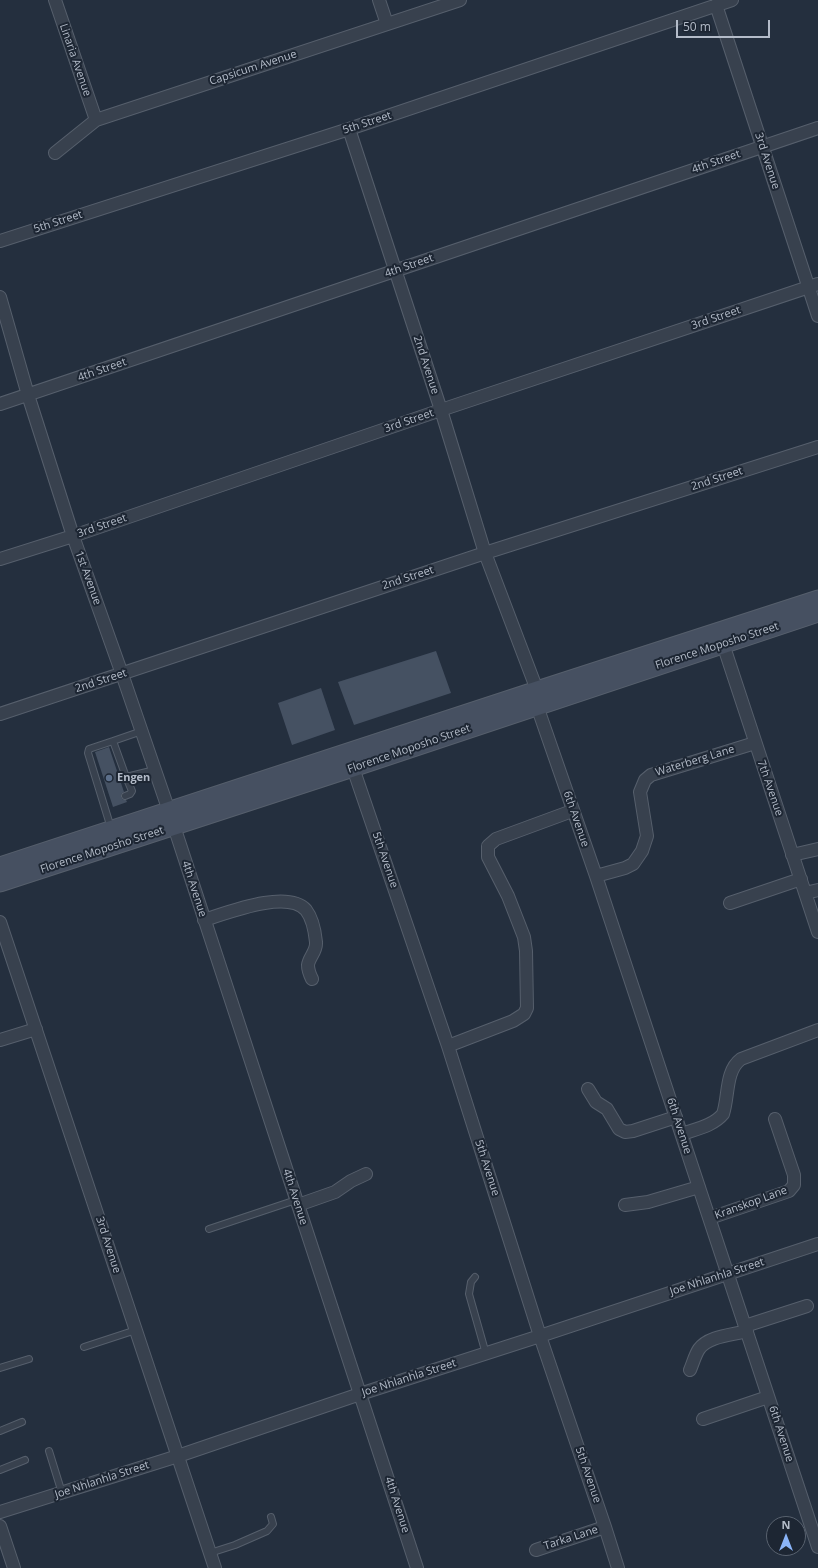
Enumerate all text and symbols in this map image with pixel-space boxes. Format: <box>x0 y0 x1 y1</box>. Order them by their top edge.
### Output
scale bar <box>678 12 772 38</box>
text: 50 m <box>683 18 711 35</box>
street label: Linaria Avenue <box>56 22 94 98</box>
street label: Capsicum Avenue <box>208 48 298 88</box>
street label: 5th Street <box>341 109 393 137</box>
street label: 3rd Avenue <box>752 131 782 191</box>
street label: 4th Street <box>690 148 742 176</box>
street label: 5th Street <box>32 208 84 236</box>
street label: 4th Street <box>383 252 435 280</box>
street label: 3rd Street <box>690 303 742 333</box>
street label: 2nd Avenue <box>410 334 442 396</box>
street label: 4th Street <box>76 356 128 384</box>
street label: 3rd Street <box>383 406 435 436</box>
street label: 2nd Street <box>690 464 744 494</box>
street label: 3rd Street <box>76 511 128 541</box>
street label: 1st Avenue <box>72 549 104 607</box>
street label: 2nd Street <box>381 563 435 593</box>
street label: Florence Moposho Street <box>654 620 780 672</box>
street label: 2nd Street <box>74 666 128 696</box>
street label: Florence Moposho Street <box>346 722 472 776</box>
street label: Waterberg Lane <box>654 743 736 779</box>
street label: 7th Avenue <box>754 758 786 818</box>
place label: Engen <box>117 771 150 785</box>
marker: Engen <box>104 773 114 783</box>
street label: 6th Avenue <box>560 789 592 849</box>
street label: Florence Moposho Street <box>39 824 165 876</box>
street label: 5th Avenue <box>369 830 401 890</box>
street label: 4th Avenue <box>179 859 209 919</box>
street label: 6th Avenue <box>664 1096 694 1156</box>
street label: 5th Avenue <box>472 1138 502 1198</box>
street label: 4th Avenue <box>280 1167 310 1227</box>
street label: Kranskop Lane <box>713 1184 789 1222</box>
street label: 3rd Avenue <box>93 1215 123 1275</box>
street label: Joe Nhlanhla Street <box>668 1256 766 1298</box>
street label: Joe Nhlanhla Street <box>360 1357 458 1399</box>
street label: 6th Avenue <box>766 1404 796 1464</box>
street label: 5th Avenue <box>572 1445 604 1505</box>
street label: Joe Nhlanhla Street <box>53 1459 151 1501</box>
street label: 4th Avenue <box>382 1475 412 1535</box>
north arrow <box>766 1516 806 1556</box>
text: N <box>782 1517 790 1532</box>
street label: Tarka Lane <box>542 1523 600 1553</box>

